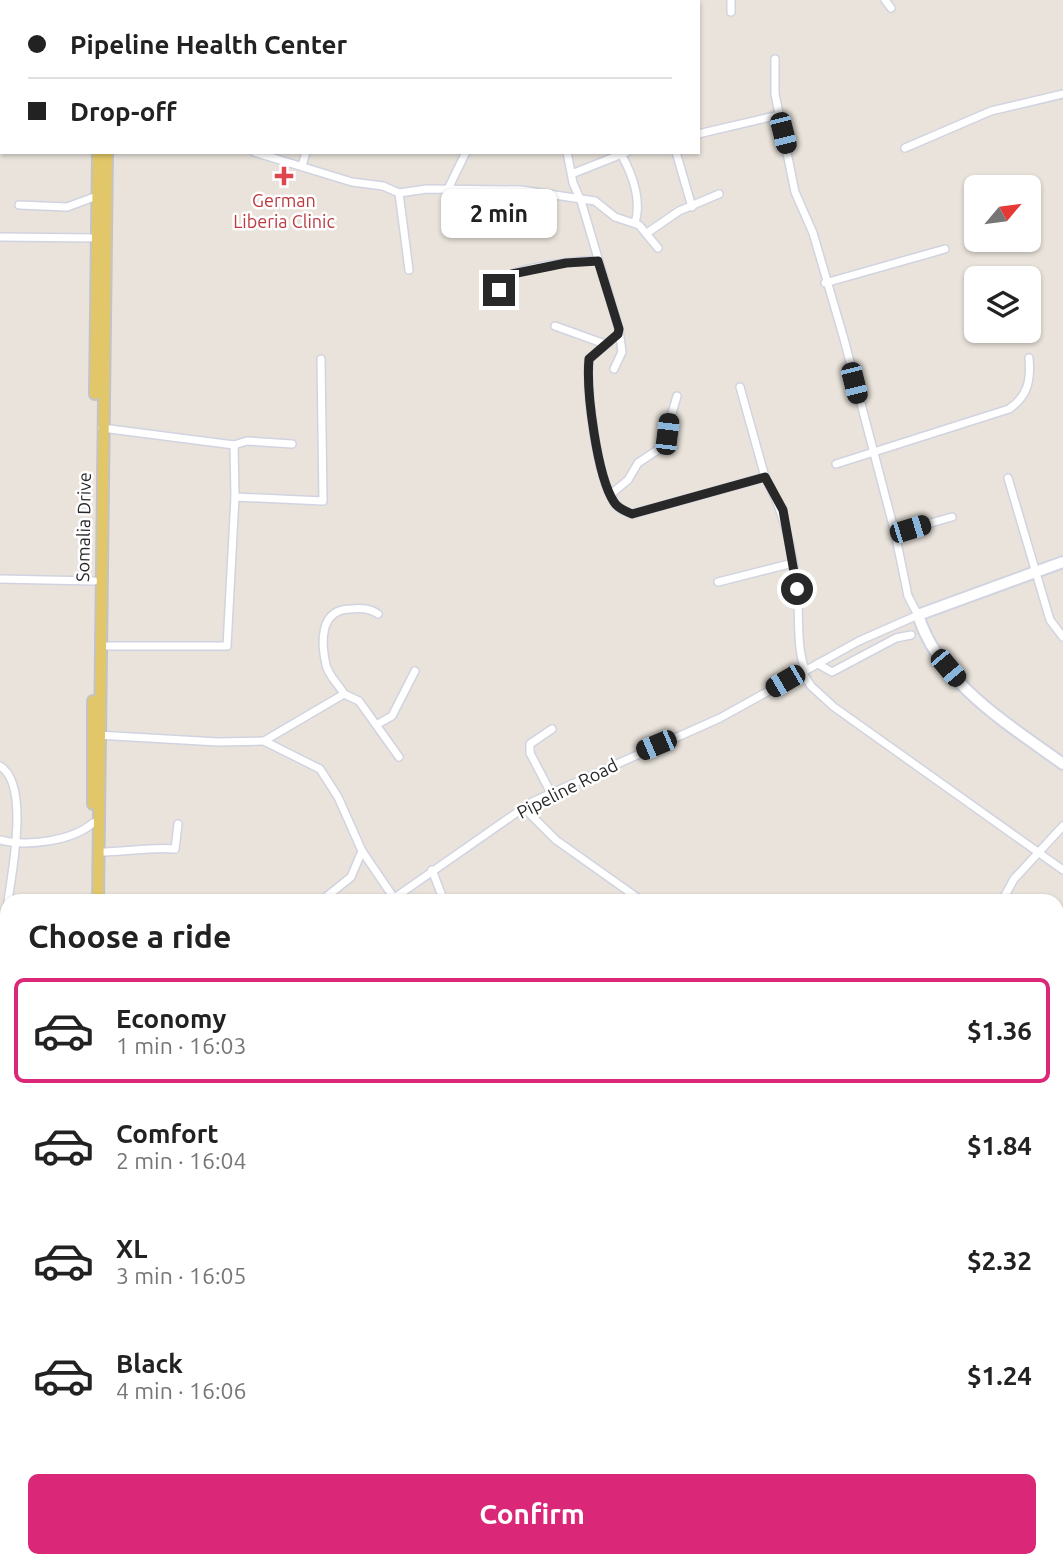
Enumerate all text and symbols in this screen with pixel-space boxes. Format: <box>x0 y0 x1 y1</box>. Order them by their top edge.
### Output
text: Pipeline Health Center <box>70 30 347 59</box>
text: Drop-off <box>70 97 177 126</box>
car <box>768 110 799 156</box>
marker: German Liberia Clinic <box>274 166 294 186</box>
north arrow <box>964 175 1041 252</box>
map controls <box>964 175 1041 343</box>
callout: 2 min <box>441 188 557 238</box>
place label: German Liberia Clinic <box>233 190 335 231</box>
text: 2 min <box>470 201 528 226</box>
button: layers <box>964 266 1041 343</box>
route end <box>483 274 515 306</box>
car <box>839 360 870 406</box>
car <box>655 412 680 456</box>
street label: Somalia Drive <box>72 472 94 582</box>
car <box>887 513 934 545</box>
route start <box>781 573 813 605</box>
car <box>927 645 970 691</box>
car <box>762 661 809 701</box>
car <box>633 727 680 763</box>
street label: Pipeline Road <box>513 754 621 822</box>
text: Choose a ride <box>28 918 231 954</box>
icon: car <box>32 999 95 1062</box>
text: Economy <box>116 1004 226 1033</box>
text: $1.36 <box>967 1016 1032 1045</box>
text: 1 min · 16:03 <box>116 1033 247 1058</box>
icon: car <box>32 1114 95 1177</box>
text: Comfort <box>116 1119 219 1148</box>
text: $1.84 <box>967 1131 1032 1160</box>
text: 2 min · 16:04 <box>116 1148 247 1173</box>
icon: car <box>32 1229 95 1292</box>
text: XL <box>116 1234 147 1263</box>
text: $2.32 <box>967 1246 1032 1275</box>
text: 3 min · 16:05 <box>116 1263 247 1288</box>
icon: car <box>32 1344 95 1407</box>
text: Black <box>116 1349 183 1378</box>
text: $1.24 <box>967 1361 1032 1390</box>
text: 4 min · 16:06 <box>116 1378 247 1403</box>
button: Confirm <box>28 1474 1036 1554</box>

